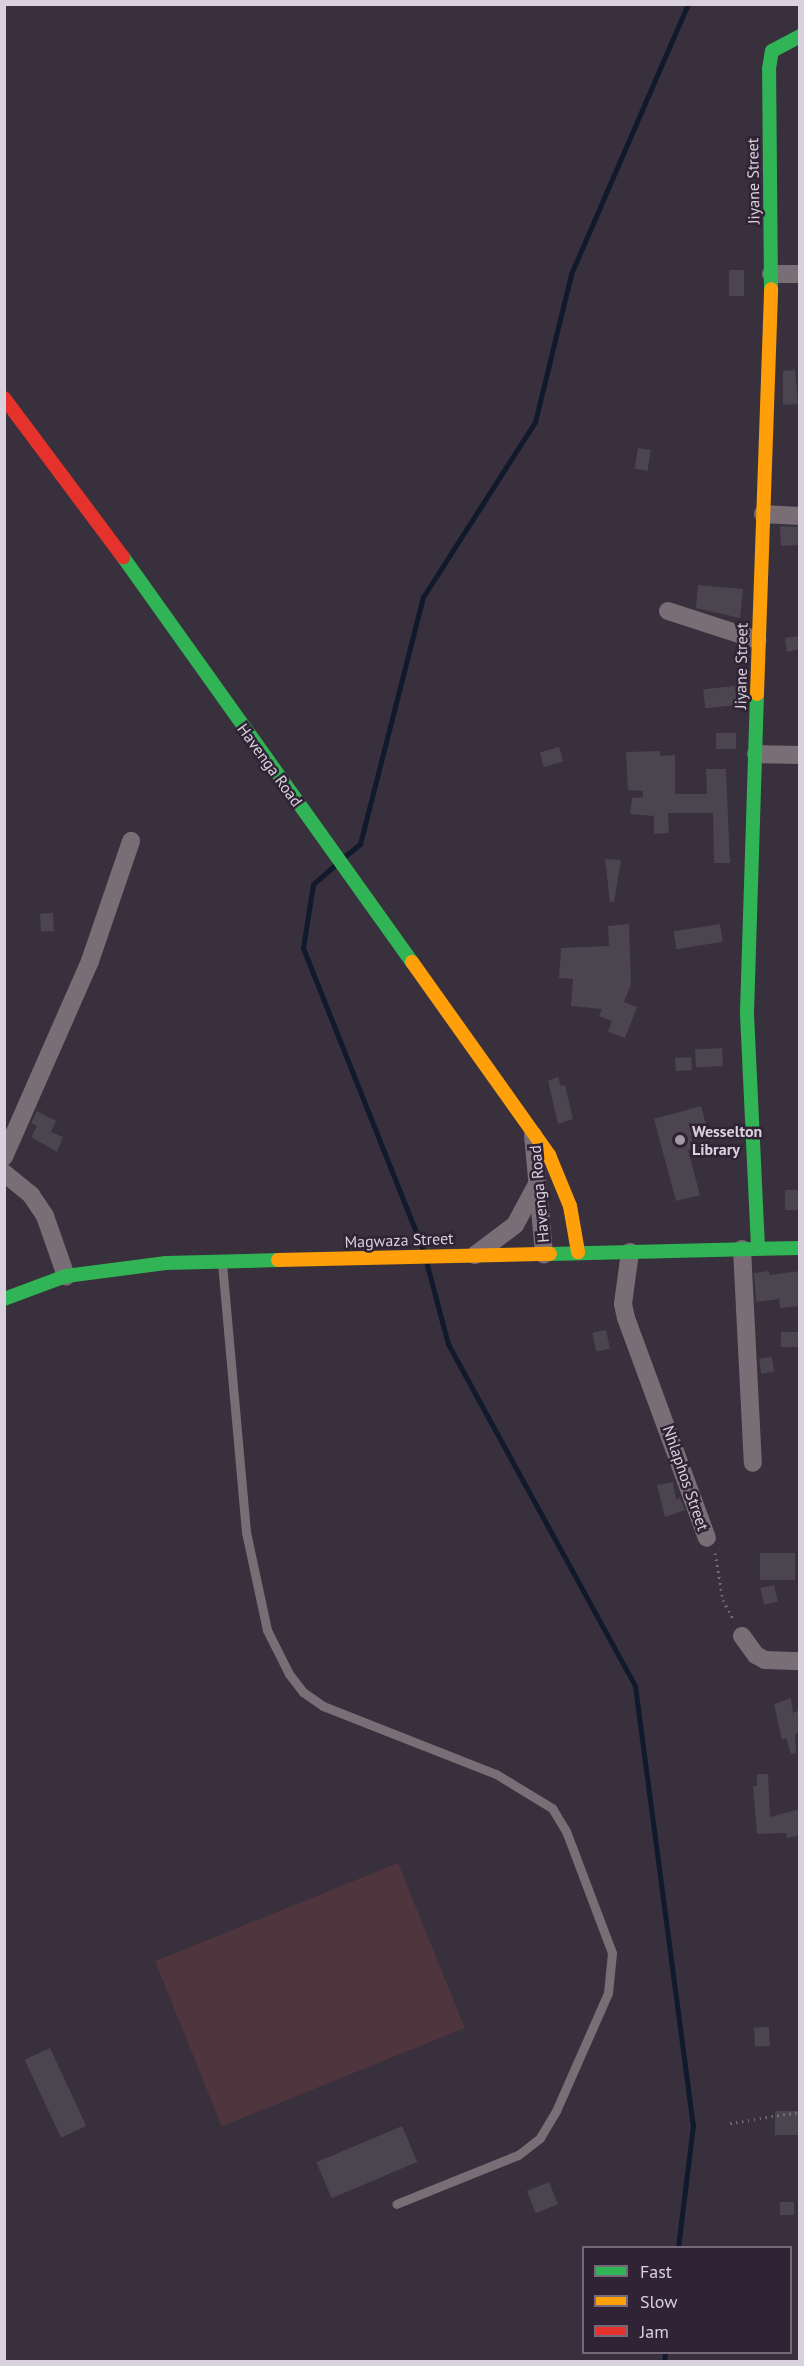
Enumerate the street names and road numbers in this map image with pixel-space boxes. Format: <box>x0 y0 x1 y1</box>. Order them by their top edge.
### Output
street label: Jiyane Street <box>743 138 763 224</box>
street label: Jiyane Street <box>731 623 751 709</box>
street label: Havenga Road <box>233 720 307 810</box>
street label: Havenga Road <box>525 1144 553 1244</box>
street label: Magwaza Street <box>344 1229 454 1251</box>
street label: Nhlaphos Street <box>659 1423 713 1533</box>

